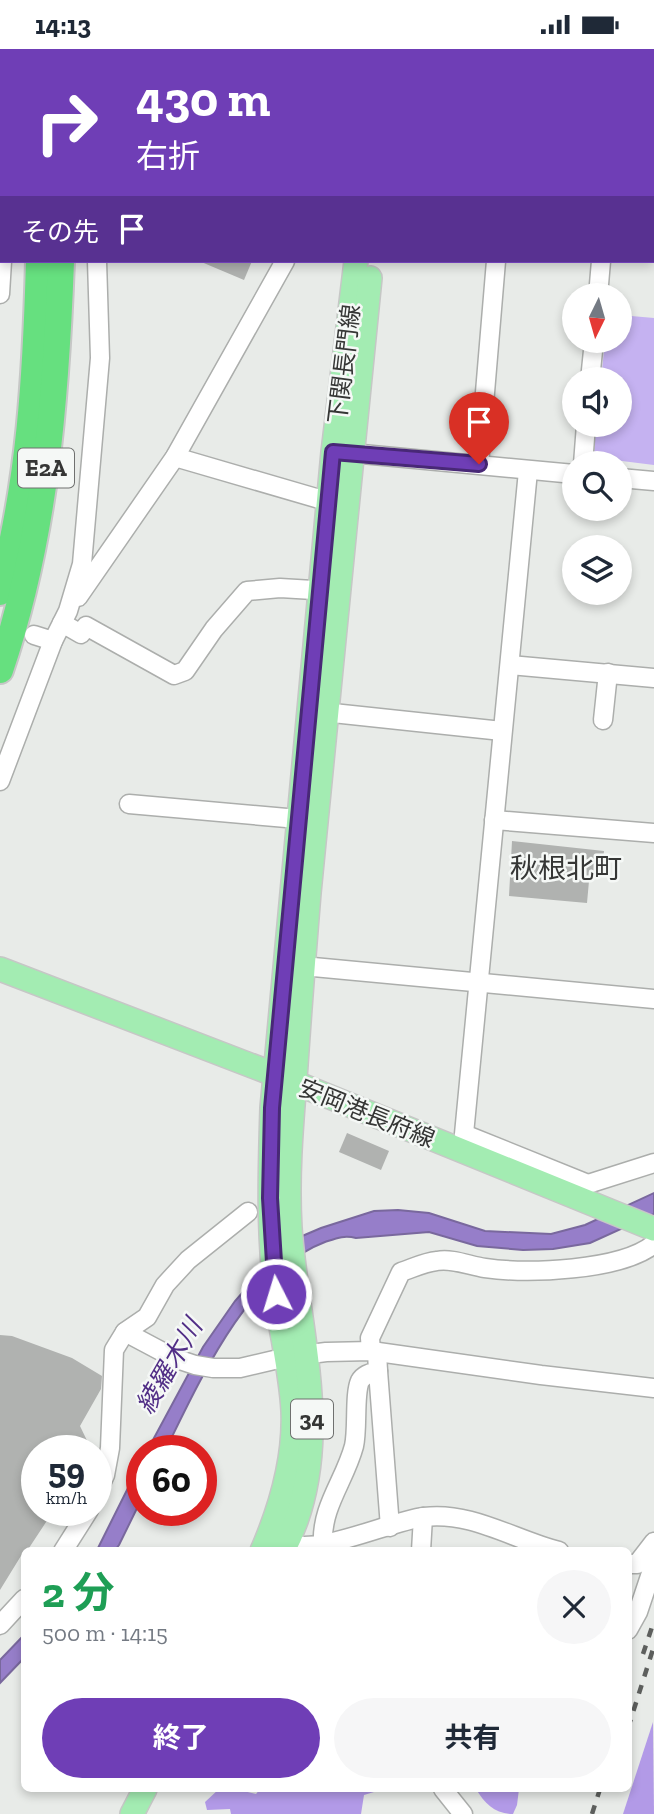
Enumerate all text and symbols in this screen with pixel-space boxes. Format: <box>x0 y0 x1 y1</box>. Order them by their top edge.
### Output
text: 14:13 <box>35 9 91 41</box>
text: 430 m <box>136 70 270 129</box>
icon: right <box>21 77 112 168</box>
text: 右折 <box>136 137 200 175</box>
icon: arrive <box>113 210 151 248</box>
text: その先 <box>21 216 99 248</box>
north arrow <box>562 283 632 353</box>
map controls <box>562 283 632 605</box>
street label: 下関長門線 <box>322 303 366 425</box>
button: sound <box>562 367 632 437</box>
pin <box>449 392 509 464</box>
icon: arrive <box>460 403 498 441</box>
road number: E2A <box>18 449 74 487</box>
button: search <box>562 451 632 521</box>
button: layers <box>562 535 632 605</box>
district label: 秋根北町 <box>510 852 622 885</box>
street label: 安岡港長府線 <box>295 1073 439 1153</box>
position arrow <box>239 1257 313 1331</box>
water label: 綾羅木川 <box>129 1310 210 1419</box>
road number: 34 <box>291 1399 333 1439</box>
speed limit sign: 60 <box>126 1435 217 1526</box>
text: 59 <box>48 1450 85 1492</box>
text: km/h <box>46 1487 87 1509</box>
text: 2 分 <box>42 1567 114 1618</box>
button: close <box>537 1570 611 1644</box>
text: 500 m · 14:15 <box>42 1619 168 1647</box>
button: 終了 <box>42 1698 320 1778</box>
button: 共有 <box>334 1698 611 1778</box>

